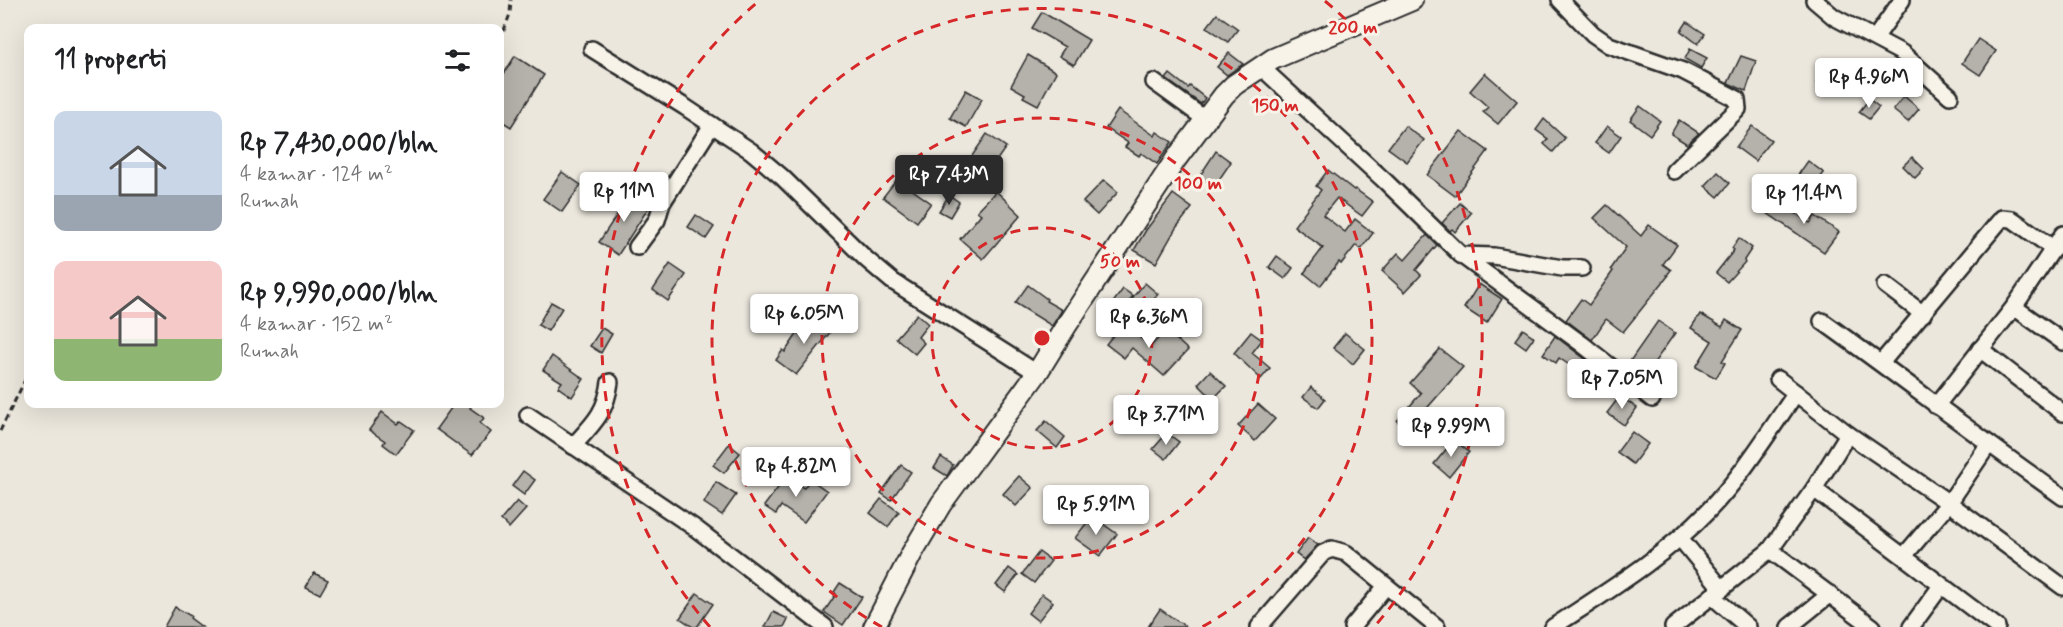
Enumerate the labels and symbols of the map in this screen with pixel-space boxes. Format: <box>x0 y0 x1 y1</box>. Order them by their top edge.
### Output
text: 200 m <box>1328 16 1378 40</box>
pin: Rp 4.96M <box>1807 58 1931 109</box>
text: 150 m <box>1251 94 1299 118</box>
pin: Rp 7.43M <box>887 155 1011 206</box>
pin: Rp 11M <box>575 172 673 223</box>
text: 100 m <box>1174 172 1222 196</box>
pin: Rp 11.4M <box>1742 174 1866 225</box>
text: 50 m <box>1100 250 1140 274</box>
pin: Rp 6.05M <box>742 294 866 345</box>
pin: Rp 6.36M <box>1087 298 1211 349</box>
centre of rings <box>1032 328 1052 348</box>
pin: Rp 7.05M <box>1560 359 1684 410</box>
pin: Rp 3.71M <box>1104 395 1228 446</box>
pin: Rp 9.99M <box>1389 407 1513 458</box>
pin: Rp 4.82M <box>734 447 858 498</box>
pin: Rp 5.91M <box>1034 485 1158 536</box>

